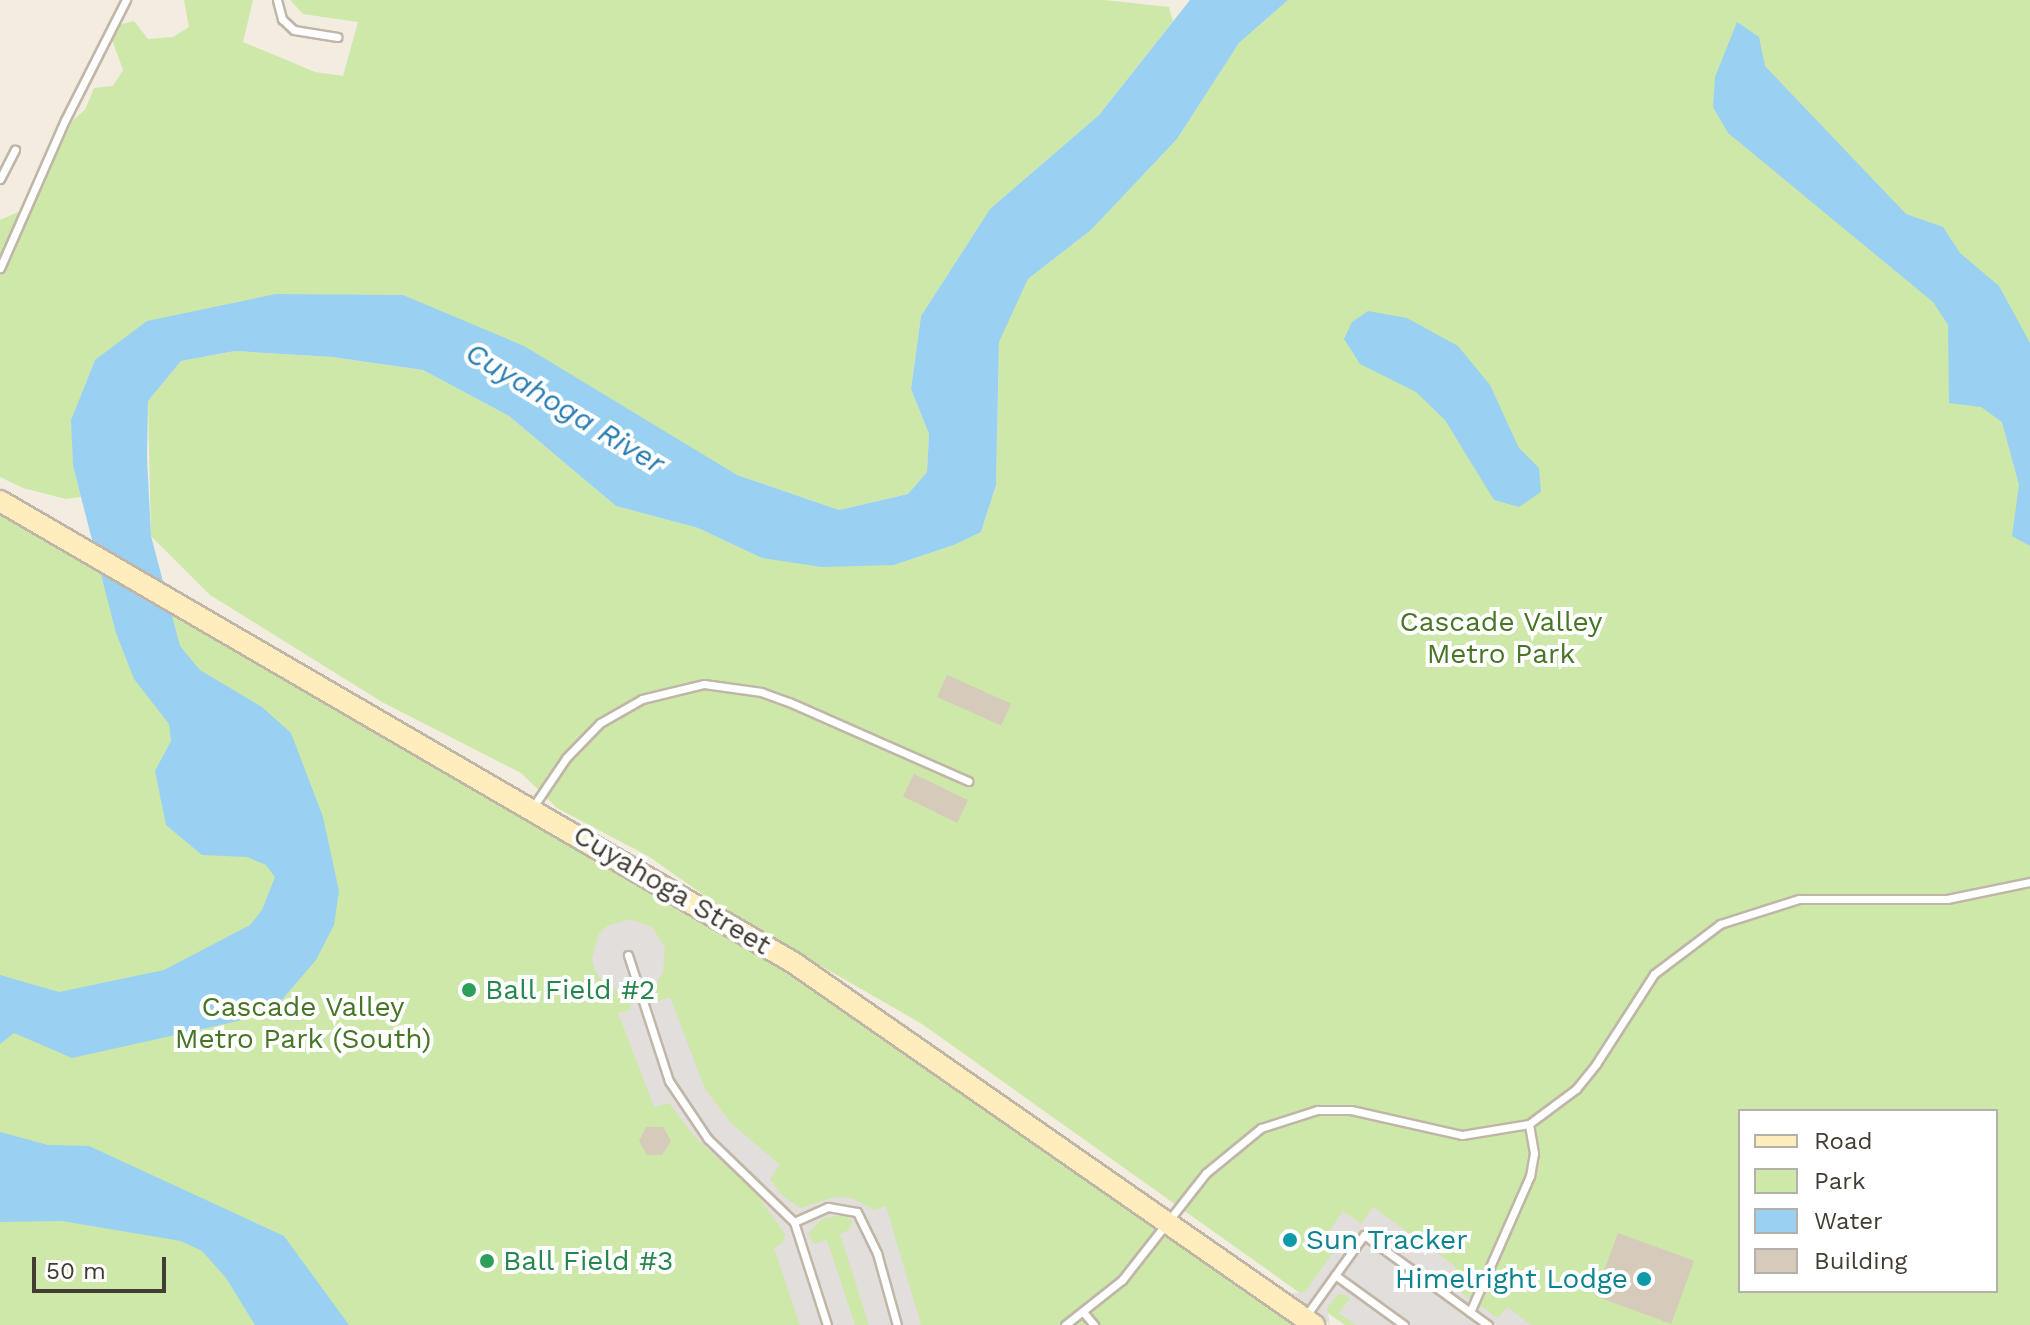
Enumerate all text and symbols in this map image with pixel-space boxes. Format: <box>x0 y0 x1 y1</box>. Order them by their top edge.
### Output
water label: Cuyahoga River <box>459 334 671 482</box>
park label: Cascade Valley Metro Park <box>1399 605 1603 671</box>
street label: Cuyahoga Street <box>567 818 777 962</box>
place label: Ball Field #2 <box>485 973 656 1007</box>
marker: Ball Field #2 <box>460 981 478 999</box>
park label: Cascade Valley Metro Park (South) <box>174 990 432 1056</box>
legend <box>1738 1109 1998 1293</box>
text: Road <box>1814 1127 1873 1155</box>
text: Park <box>1814 1167 1866 1195</box>
text: Water <box>1814 1207 1883 1235</box>
place label: Sun Tracker <box>1306 1223 1468 1257</box>
marker: Sun Tracker <box>1281 1231 1299 1249</box>
scale bar <box>36 1241 170 1291</box>
place label: Ball Field #3 <box>503 1244 674 1278</box>
text: Building <box>1814 1247 1907 1275</box>
marker: Ball Field #3 <box>478 1252 496 1270</box>
text: 50 m <box>46 1257 106 1285</box>
place label: Himelright Lodge <box>1395 1262 1628 1296</box>
marker: Himelright Lodge <box>1635 1270 1653 1288</box>

